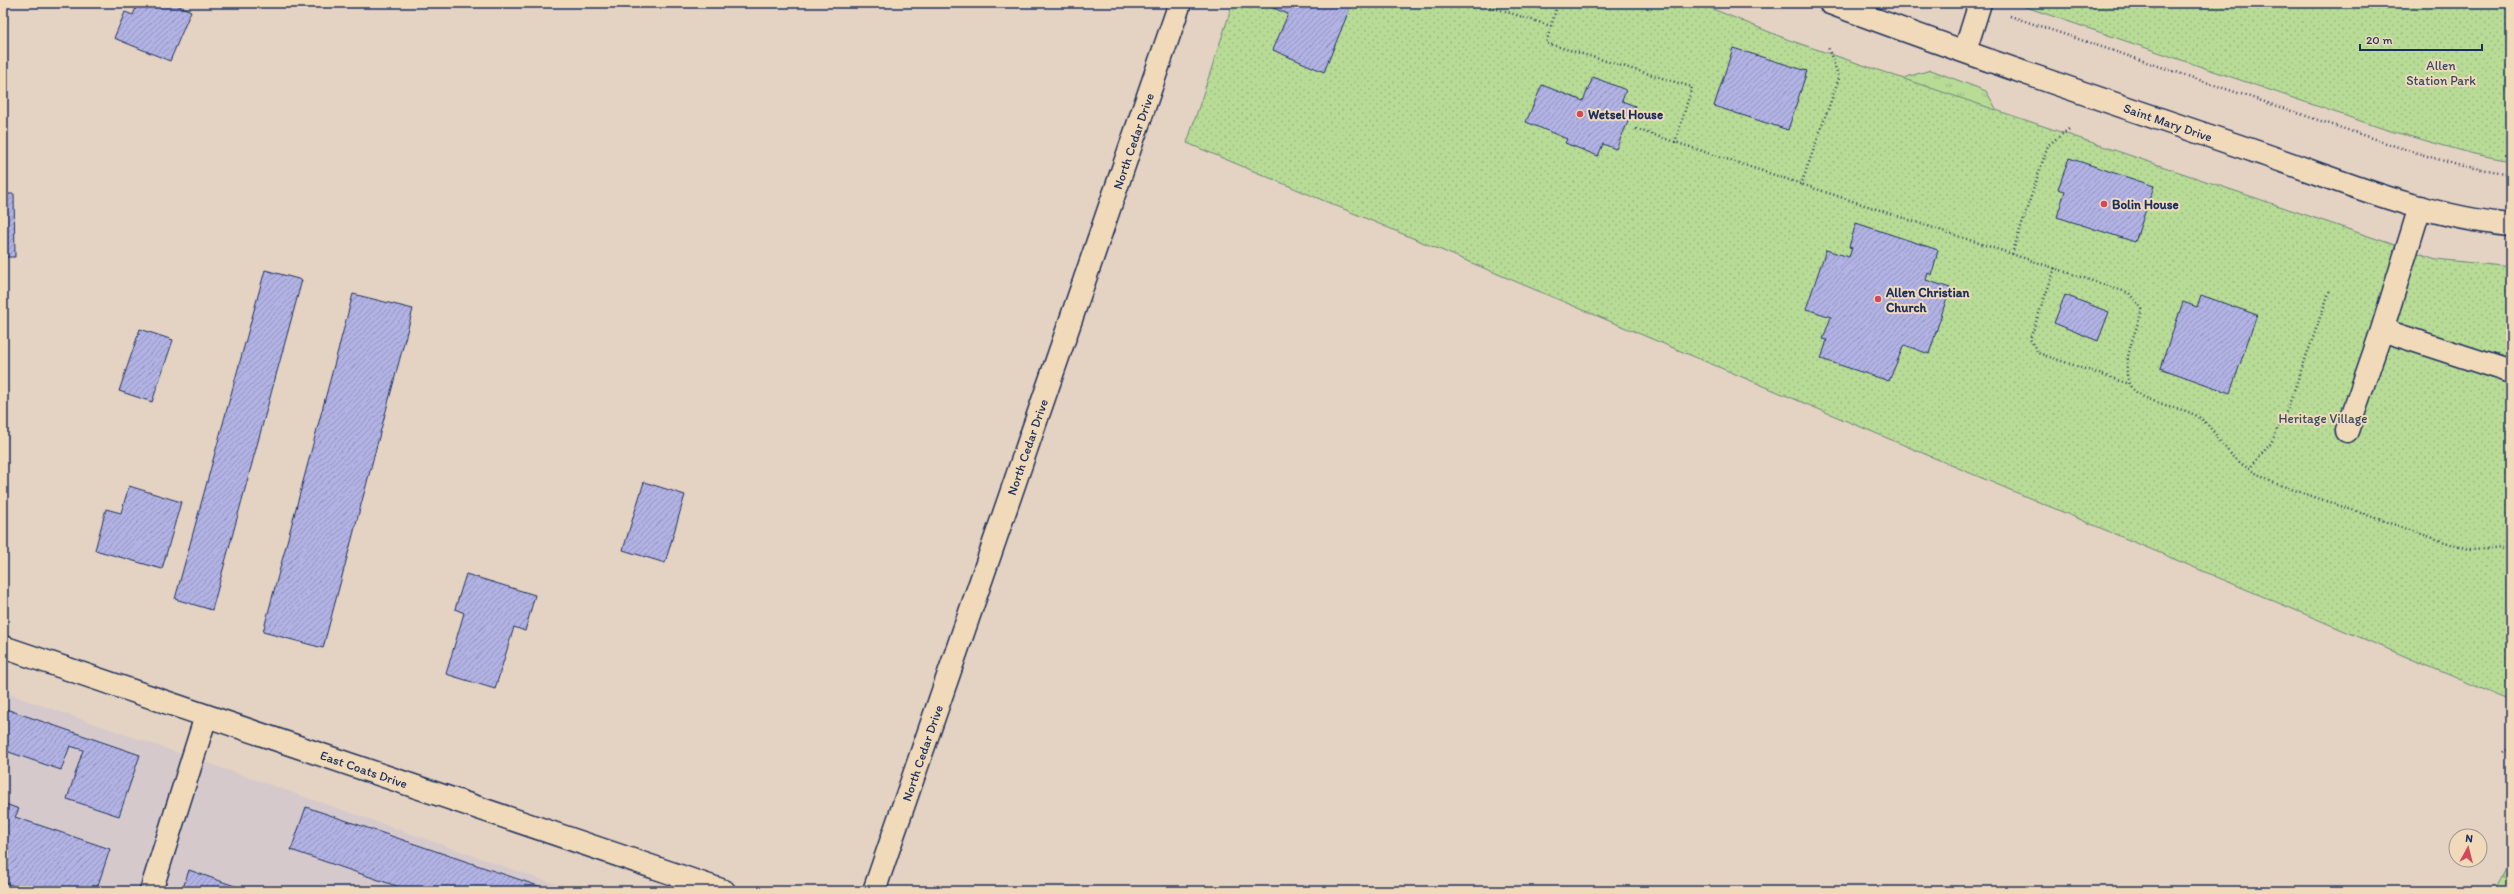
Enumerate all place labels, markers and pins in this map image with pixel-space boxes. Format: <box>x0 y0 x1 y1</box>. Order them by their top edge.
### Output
place label: Wetsel House <box>1588 107 1663 122</box>
marker: Wetsel House <box>1575 109 1585 119</box>
place label: Bolin House <box>2112 197 2179 212</box>
marker: Bolin House <box>2099 199 2109 209</box>
place label: Allen Christian Church <box>1885 285 1971 315</box>
marker: Allen Christian Church <box>1873 294 1883 304</box>

